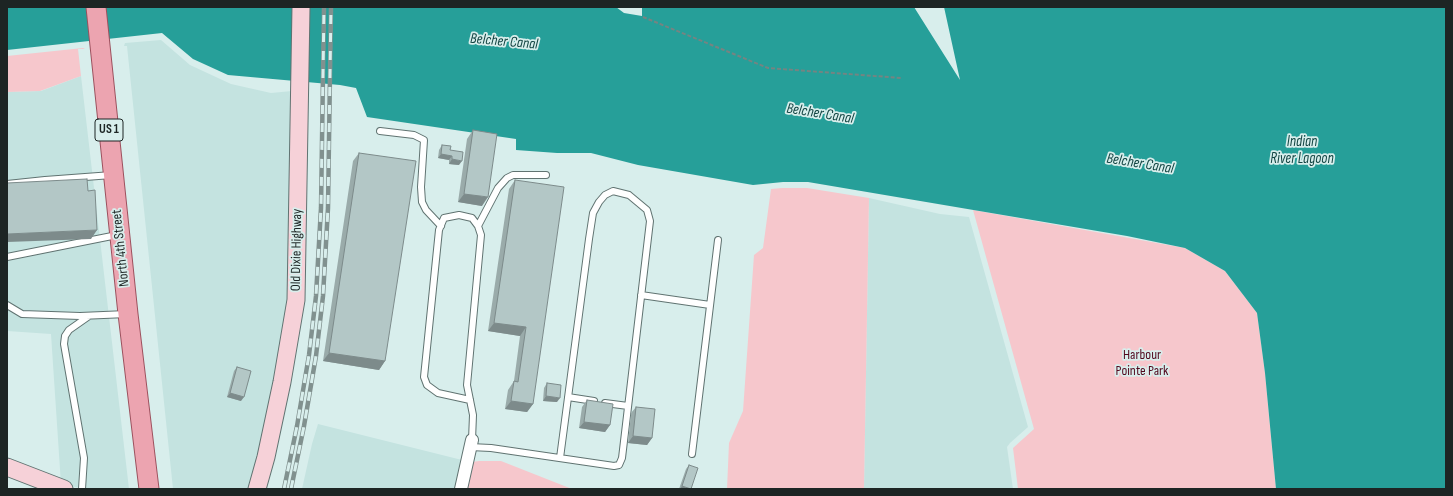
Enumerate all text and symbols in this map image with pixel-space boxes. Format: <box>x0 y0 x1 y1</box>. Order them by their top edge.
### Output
water label: Belcher Canal <box>469 30 539 54</box>
water label: Belcher Canal <box>785 100 855 128</box>
road number: US 1 <box>95 119 123 141</box>
water label: Indian River Lagoon <box>1270 133 1334 168</box>
water label: Belcher Canal <box>1105 150 1175 178</box>
street label: North 4th Street <box>109 209 133 287</box>
street label: Old Dixie Highway <box>288 209 306 291</box>
park label: Harbour Pointe Park <box>1116 347 1168 380</box>

